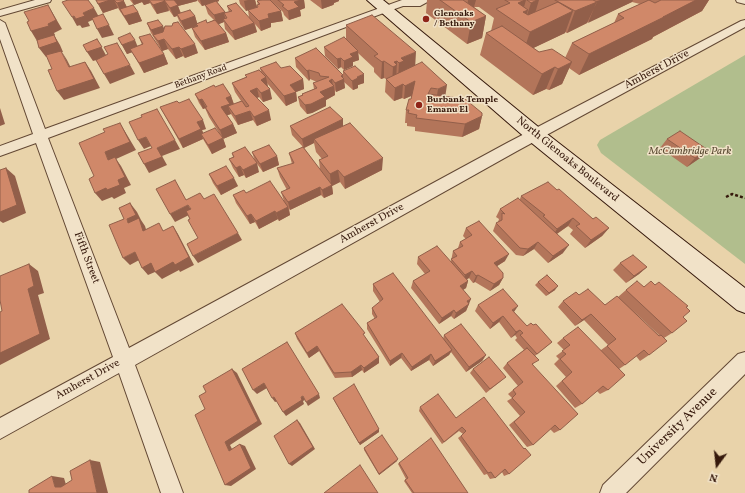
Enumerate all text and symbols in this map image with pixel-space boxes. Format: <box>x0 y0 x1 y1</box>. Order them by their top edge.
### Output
place label: Glenoaks / Bethany <box>434 9 475 30</box>
marker: Glenoaks / Bethany <box>421 14 431 24</box>
street label: Amherst Drive <box>622 47 692 93</box>
street label: Bethany Road <box>173 63 229 91</box>
place label: Burbank Temple Emanu El <box>427 95 498 116</box>
marker: Burbank Temple Emanu El <box>414 100 424 110</box>
street label: North Glenoaks Boulevard <box>513 115 621 205</box>
park label: McCambridge Park <box>649 145 731 159</box>
street label: Amherst Drive <box>338 201 406 247</box>
street label: Fifth Street <box>70 230 102 286</box>
street label: Amherst Drive <box>54 357 122 403</box>
street label: University Avenue <box>635 385 721 469</box>
north arrow <box>697 445 737 485</box>
text: N <box>708 469 720 485</box>

